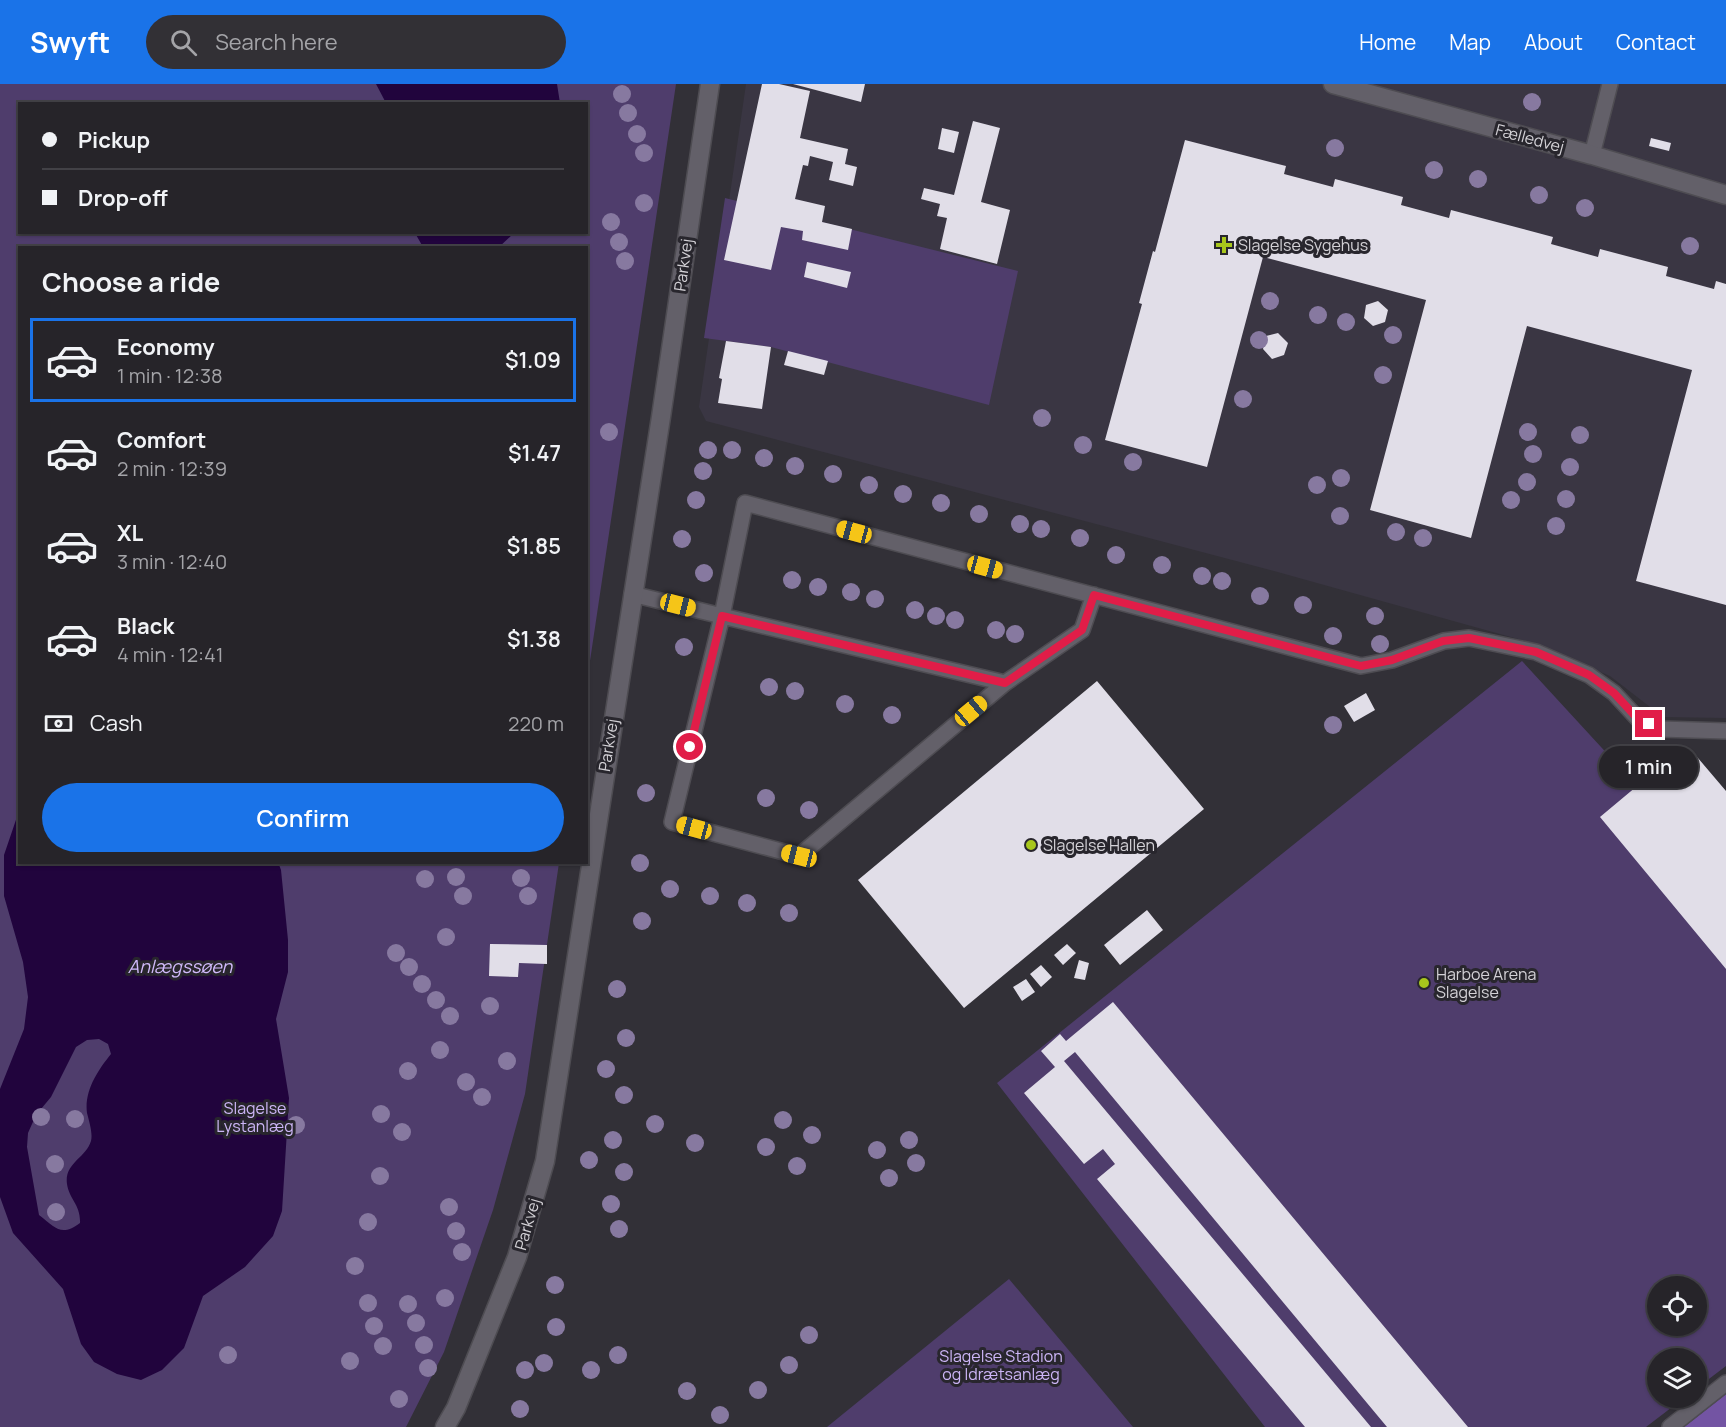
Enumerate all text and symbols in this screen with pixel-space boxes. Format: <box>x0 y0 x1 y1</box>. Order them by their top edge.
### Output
search box <box>146 15 566 69</box>
text: Swyft <box>30 23 110 61</box>
icon: search <box>167 26 200 59</box>
text: Search here <box>215 27 338 57</box>
text: Home <box>1359 28 1416 56</box>
text: Map <box>1449 28 1491 56</box>
text: About <box>1524 28 1583 56</box>
text: Contact <box>1616 28 1696 56</box>
street label: Fælledvej <box>1493 118 1567 158</box>
text: Pickup <box>78 125 150 155</box>
text: Drop-off <box>78 183 168 213</box>
place label: Slagelse Sygehus <box>1238 234 1368 256</box>
marker: Slagelse Sygehus <box>1215 236 1233 254</box>
street label: Parkvej <box>668 237 698 293</box>
text: Choose a ride <box>42 263 220 300</box>
text: Economy <box>117 332 215 362</box>
icon: car <box>45 333 99 387</box>
text: $1.09 <box>505 345 561 375</box>
text: 1 min · 12:38 <box>117 362 223 389</box>
text: Comfort <box>117 425 206 455</box>
icon: car <box>45 426 99 480</box>
text: $1.47 <box>508 438 561 468</box>
text: 2 min · 12:39 <box>117 455 227 482</box>
text: XL <box>117 518 143 548</box>
icon: car <box>45 519 99 573</box>
car <box>834 519 874 545</box>
text: $1.85 <box>507 531 561 561</box>
text: 3 min · 12:40 <box>117 548 227 575</box>
car <box>965 554 1005 580</box>
car <box>658 592 698 618</box>
text: Black <box>117 611 174 641</box>
icon: car <box>45 612 99 666</box>
text: $1.38 <box>507 624 561 654</box>
text: 4 min · 12:41 <box>117 641 224 668</box>
car <box>951 693 991 729</box>
icon: cash <box>42 707 75 740</box>
text: Cash <box>90 708 143 738</box>
text: 220 m <box>508 710 564 737</box>
route end <box>1635 710 1662 737</box>
street label: Parkvej <box>593 717 623 773</box>
route start <box>676 733 703 760</box>
callout: 1 min <box>1600 745 1698 787</box>
text: 1 min <box>1625 753 1672 780</box>
button: Confirm <box>42 783 564 852</box>
car <box>674 815 714 841</box>
place label: Slagelse Hallen <box>1043 834 1155 856</box>
marker: Slagelse Hallen <box>1024 838 1038 852</box>
car <box>779 843 819 869</box>
water label: Anlægssøen <box>128 954 234 978</box>
place label: Harboe Arena Slagelse <box>1436 963 1536 1003</box>
marker: Harboe Arena Slagelse <box>1417 976 1431 990</box>
park label: Slagelse Lystanlæg <box>216 1097 294 1137</box>
street label: Parkvej <box>509 1195 545 1253</box>
map controls <box>1647 1276 1707 1408</box>
button: locate <box>1647 1276 1707 1336</box>
park label: Slagelse Stadion og Idrætsanlæg <box>939 1345 1063 1385</box>
button: layers <box>1647 1348 1707 1408</box>

